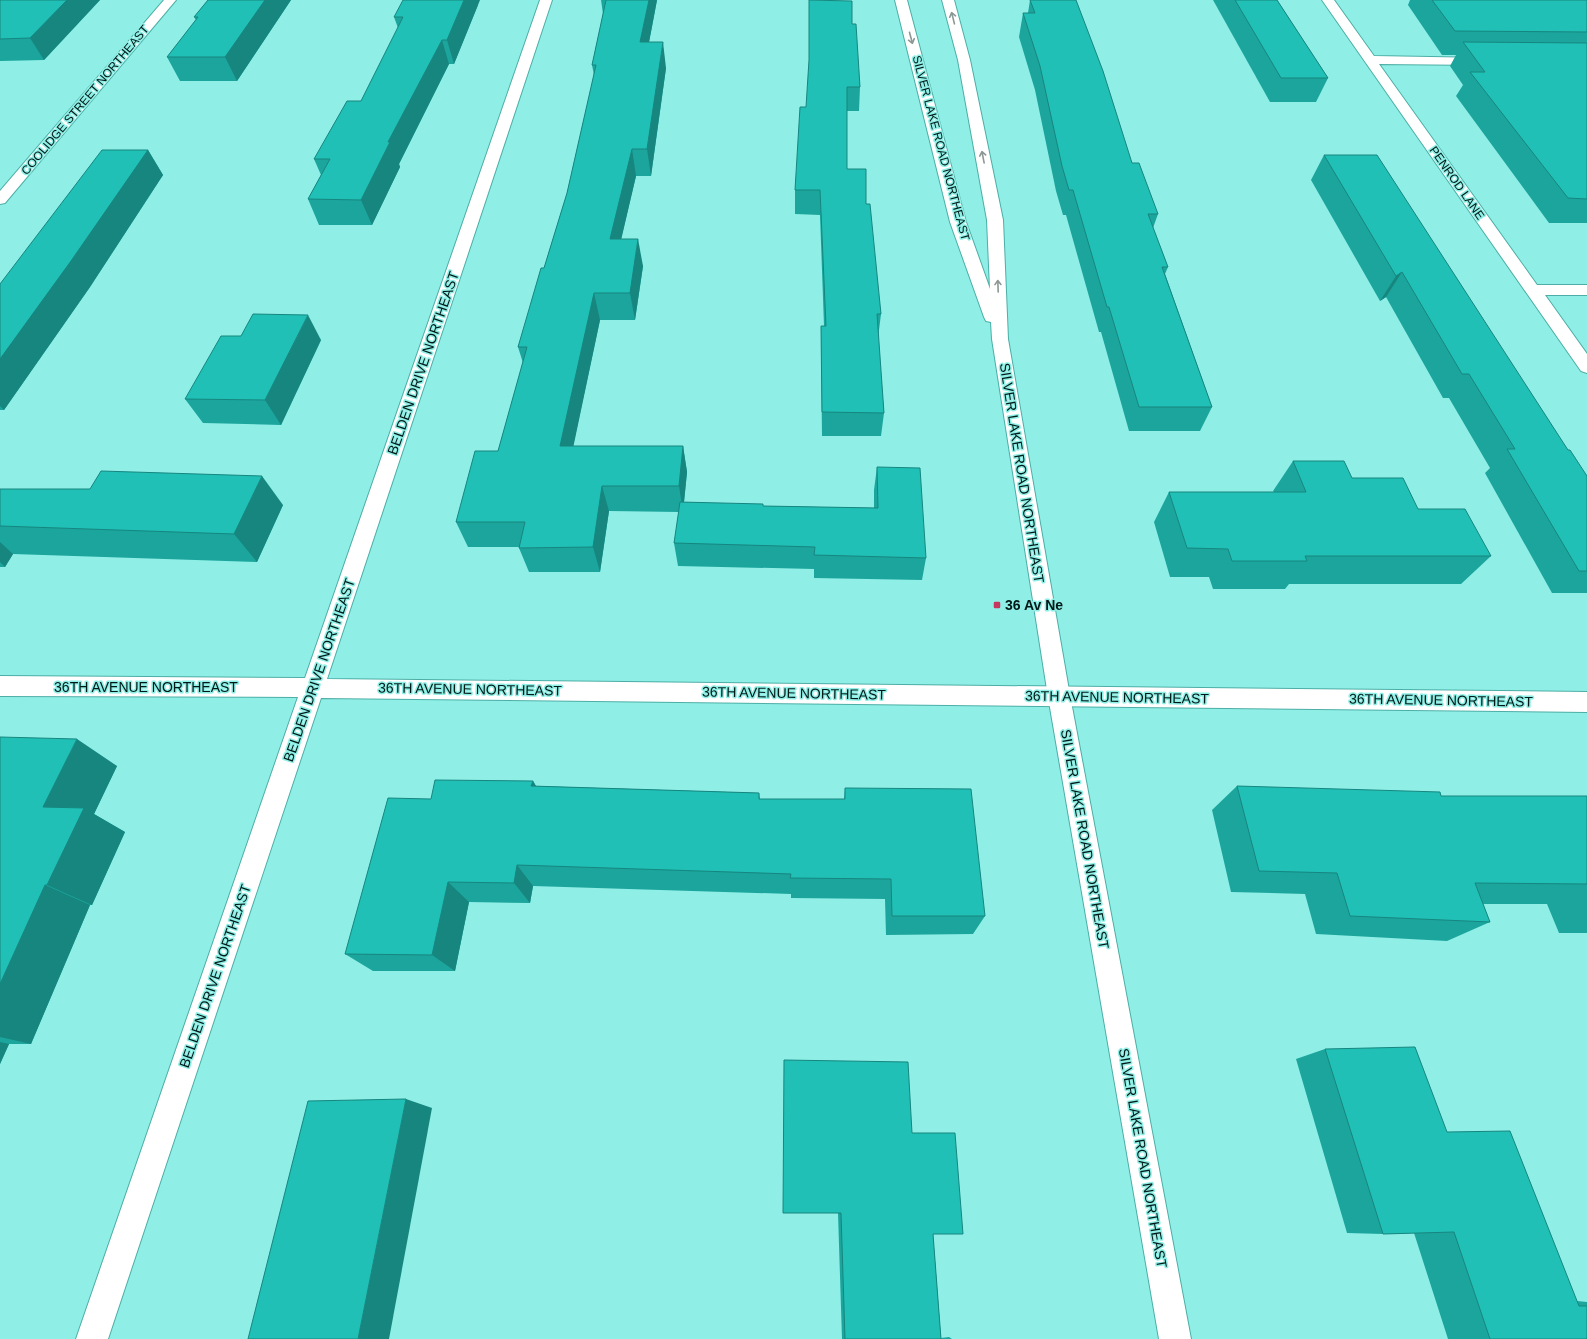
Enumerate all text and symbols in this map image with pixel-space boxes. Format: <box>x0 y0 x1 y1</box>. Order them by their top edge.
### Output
one-way arrow <box>949 11 956 24</box>
street label: COOLIDGE STREET NORTHEAST <box>18 22 152 178</box>
one-way arrow <box>908 31 916 44</box>
street label: SILVER LAKE ROAD NORTHEAST <box>910 54 973 243</box>
street label: PENROD LANE <box>1427 144 1487 222</box>
one-way arrow <box>978 151 986 164</box>
street label: BELDEN DRIVE NORTHEAST <box>384 269 462 457</box>
one-way arrow <box>994 280 1001 293</box>
street label: SILVER LAKE ROAD NORTHEAST <box>997 362 1047 585</box>
street label: BELDEN DRIVE NORTHEAST <box>280 576 358 764</box>
place label: 36 Av Ne <box>1005 597 1063 613</box>
marker: 36 Av Ne <box>992 600 1002 610</box>
street label: 36TH AVENUE NORTHEAST <box>54 679 238 695</box>
street label: 36TH AVENUE NORTHEAST <box>378 679 563 699</box>
street label: 36TH AVENUE NORTHEAST <box>702 683 887 703</box>
street label: 36TH AVENUE NORTHEAST <box>1025 687 1210 707</box>
street label: 36TH AVENUE NORTHEAST <box>1349 690 1534 710</box>
street label: SILVER LAKE ROAD NORTHEAST <box>1058 728 1112 951</box>
street label: BELDEN DRIVE NORTHEAST <box>176 882 254 1070</box>
street label: SILVER LAKE ROAD NORTHEAST <box>1116 1047 1170 1270</box>

